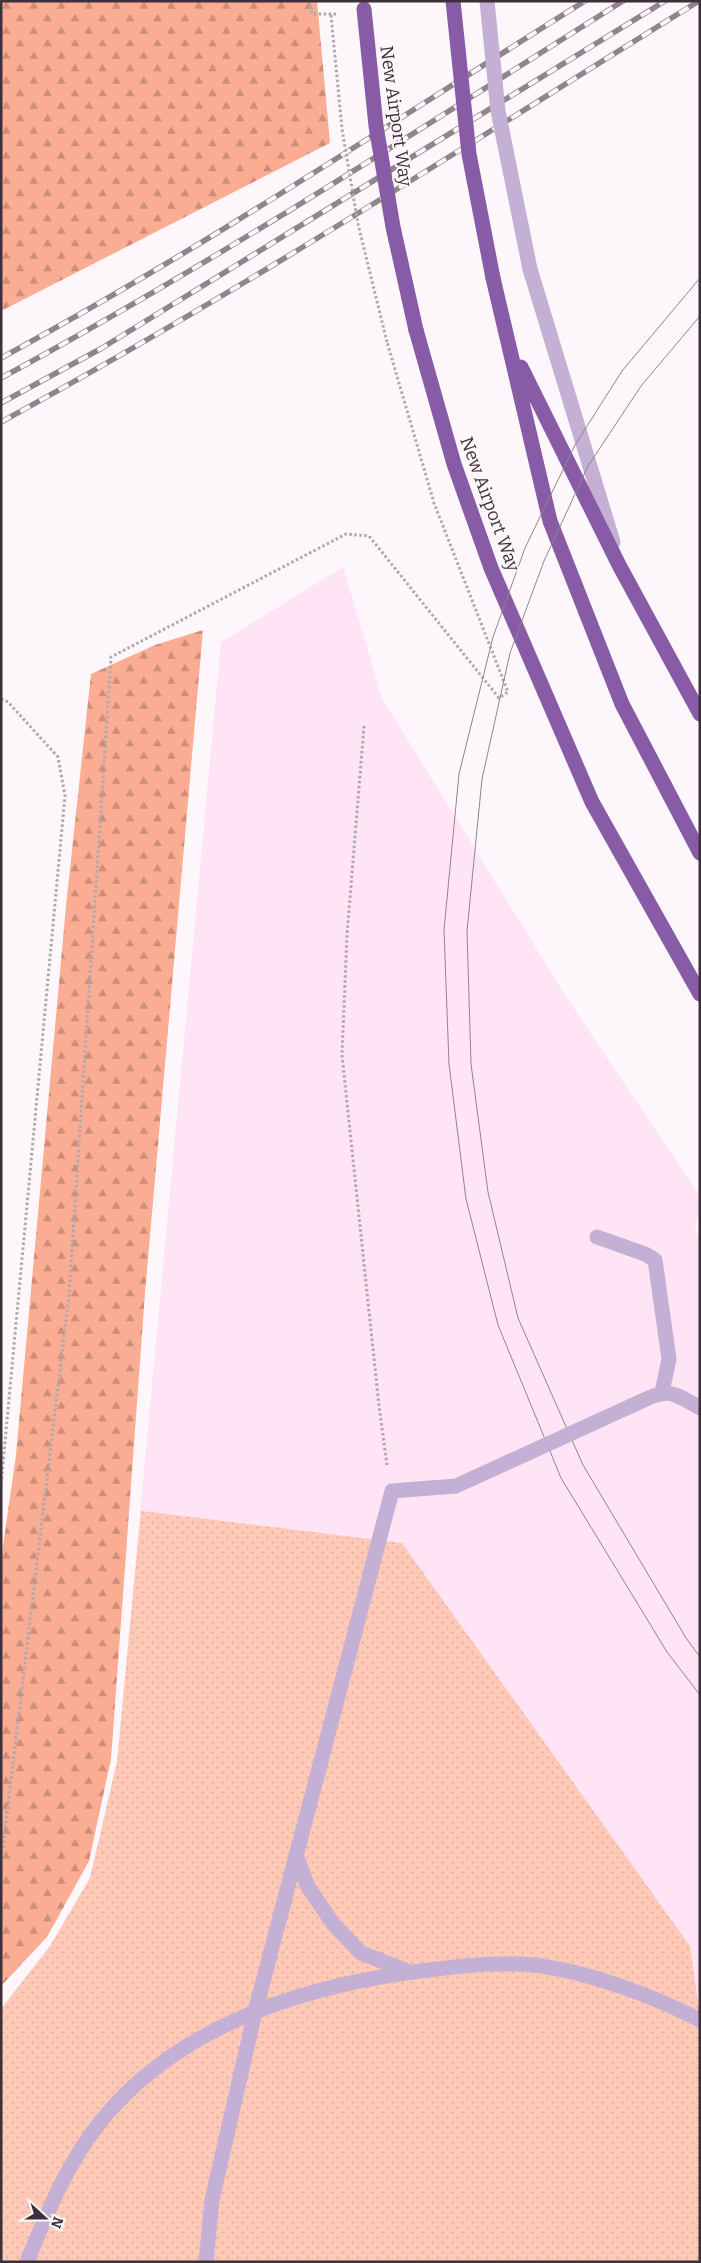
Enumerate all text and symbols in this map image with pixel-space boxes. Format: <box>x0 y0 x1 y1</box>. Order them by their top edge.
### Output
street label: New Airport Way <box>375 44 417 188</box>
street label: New Airport Way <box>455 434 525 575</box>
north arrow <box>20 2193 70 2243</box>
text: N <box>47 2214 67 2231</box>

